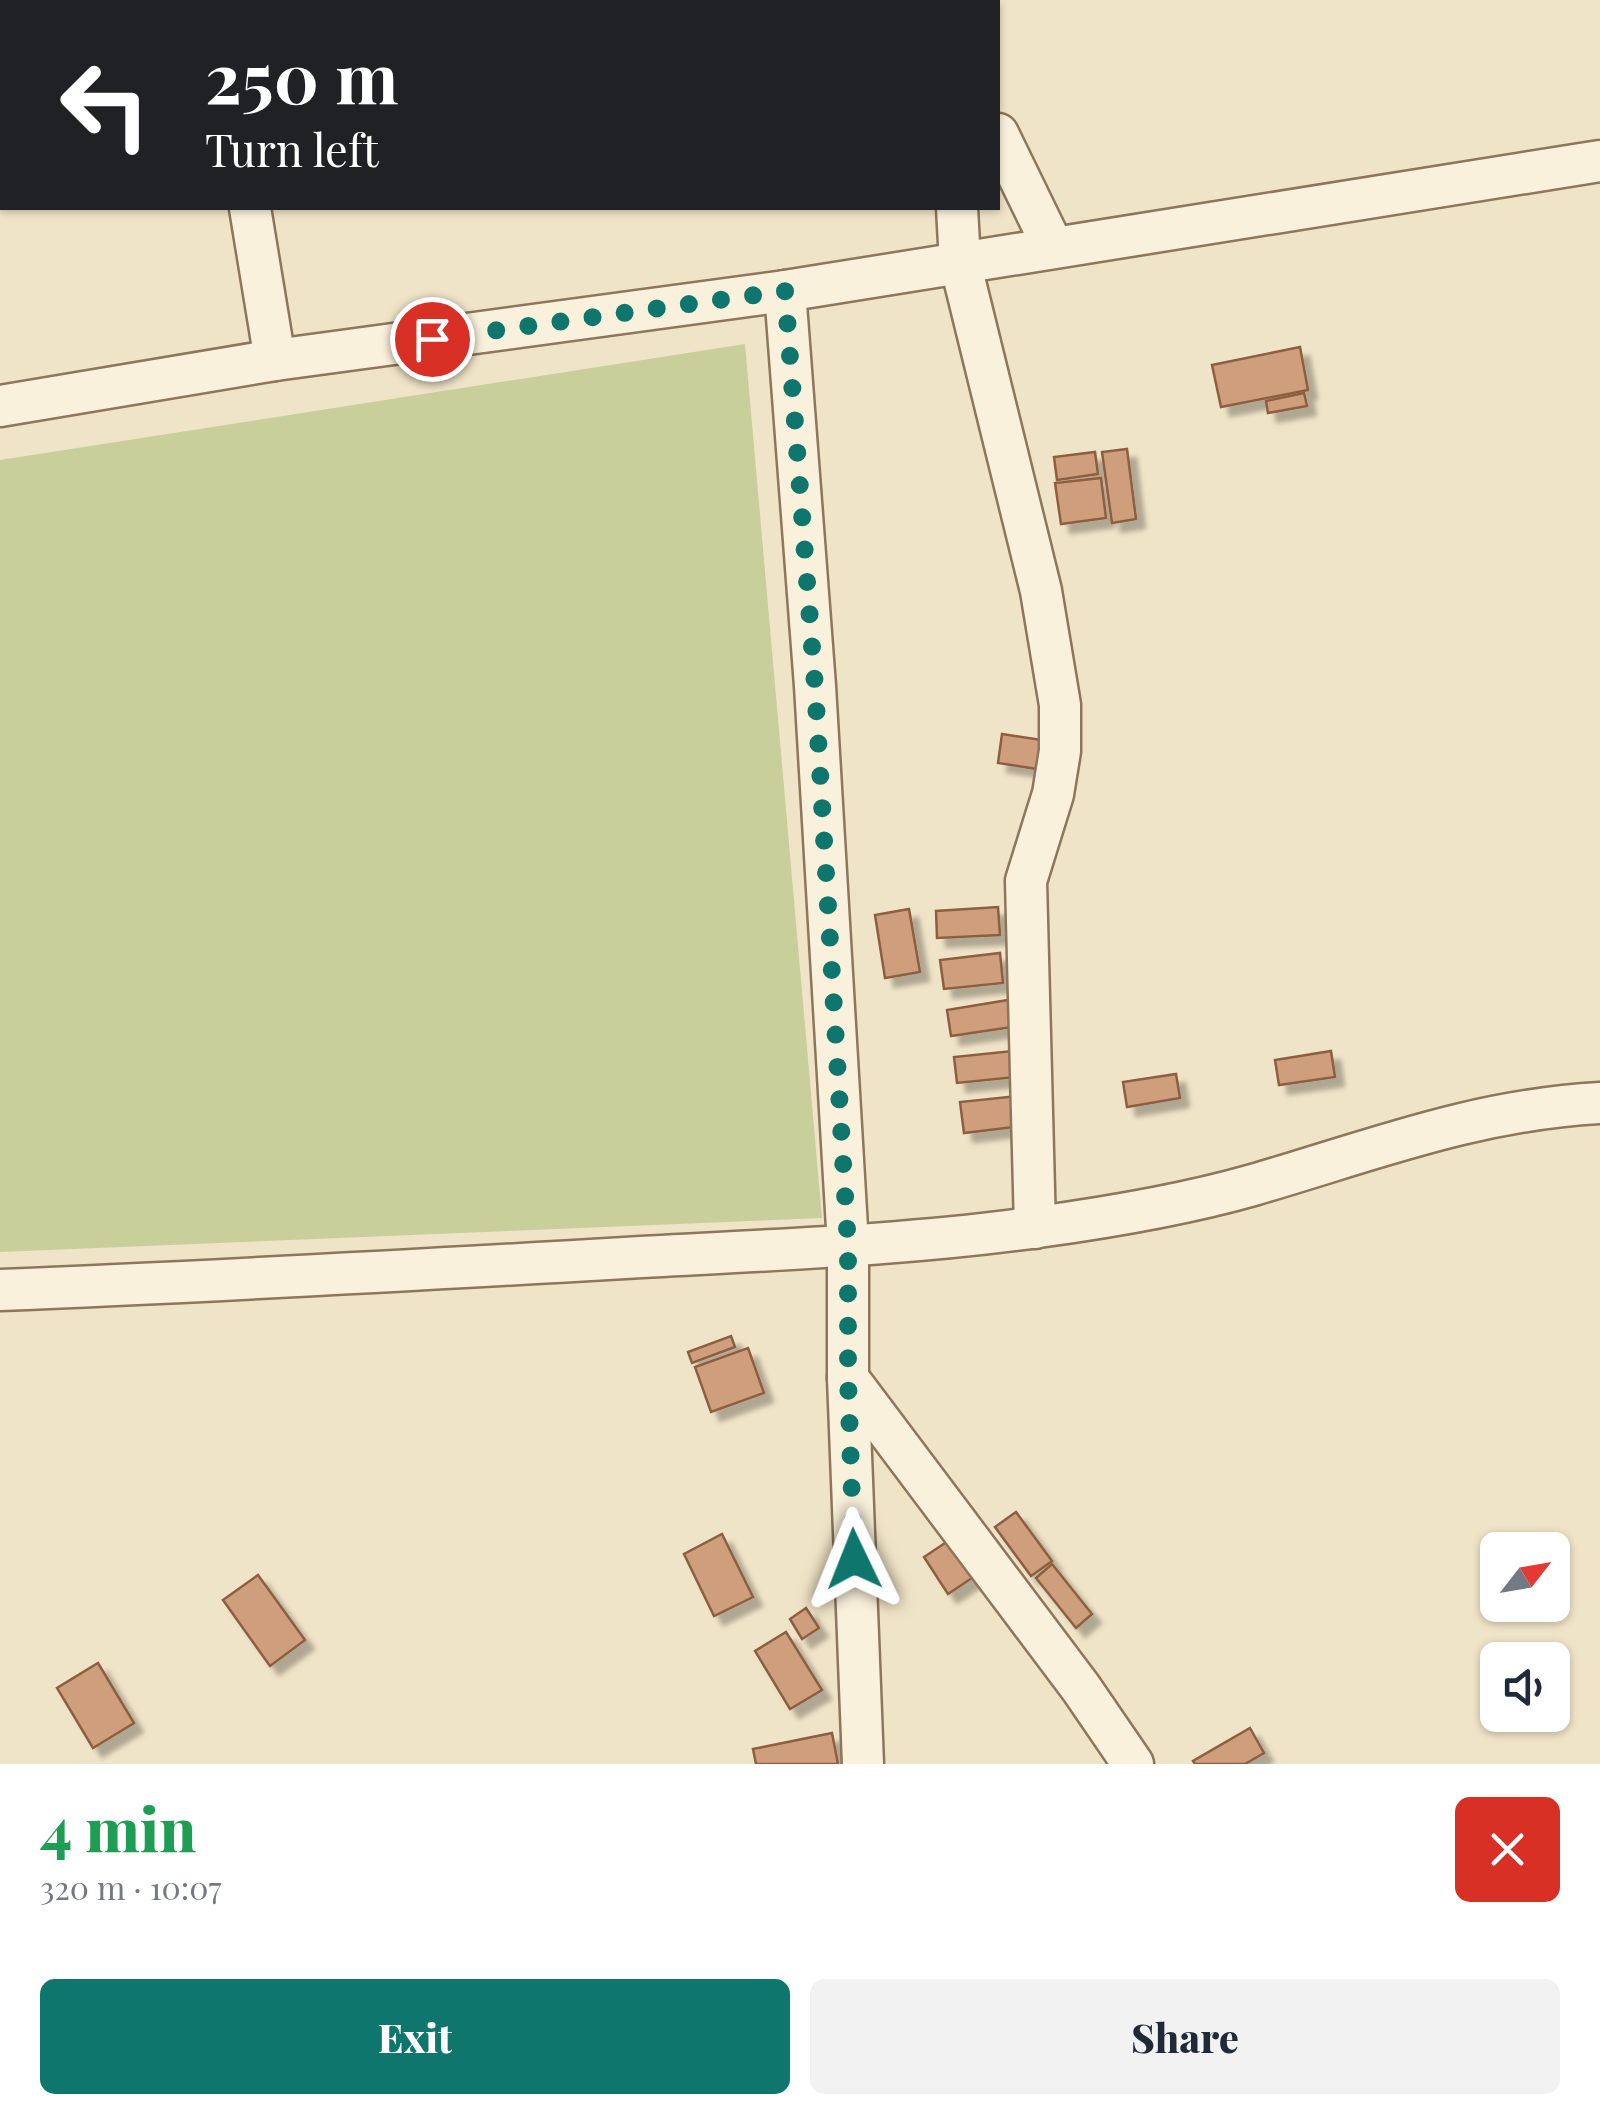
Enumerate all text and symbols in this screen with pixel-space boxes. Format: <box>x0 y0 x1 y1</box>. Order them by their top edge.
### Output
text: 250 m <box>205 28 399 122</box>
icon: left <box>40 40 170 170</box>
text: Turn left <box>205 118 379 178</box>
pin <box>390 297 475 382</box>
icon: arrive <box>405 312 460 367</box>
position arrow <box>802 1507 906 1611</box>
north arrow <box>1480 1532 1570 1622</box>
map controls <box>1480 1532 1570 1732</box>
button: sound <box>1480 1642 1570 1732</box>
text: 4 min <box>40 1787 196 1867</box>
button: close <box>1455 1797 1560 1902</box>
text: 320 m · 10:07 <box>40 1865 221 1908</box>
button: Exit <box>40 1979 790 2094</box>
button: Share <box>810 1979 1560 2094</box>

